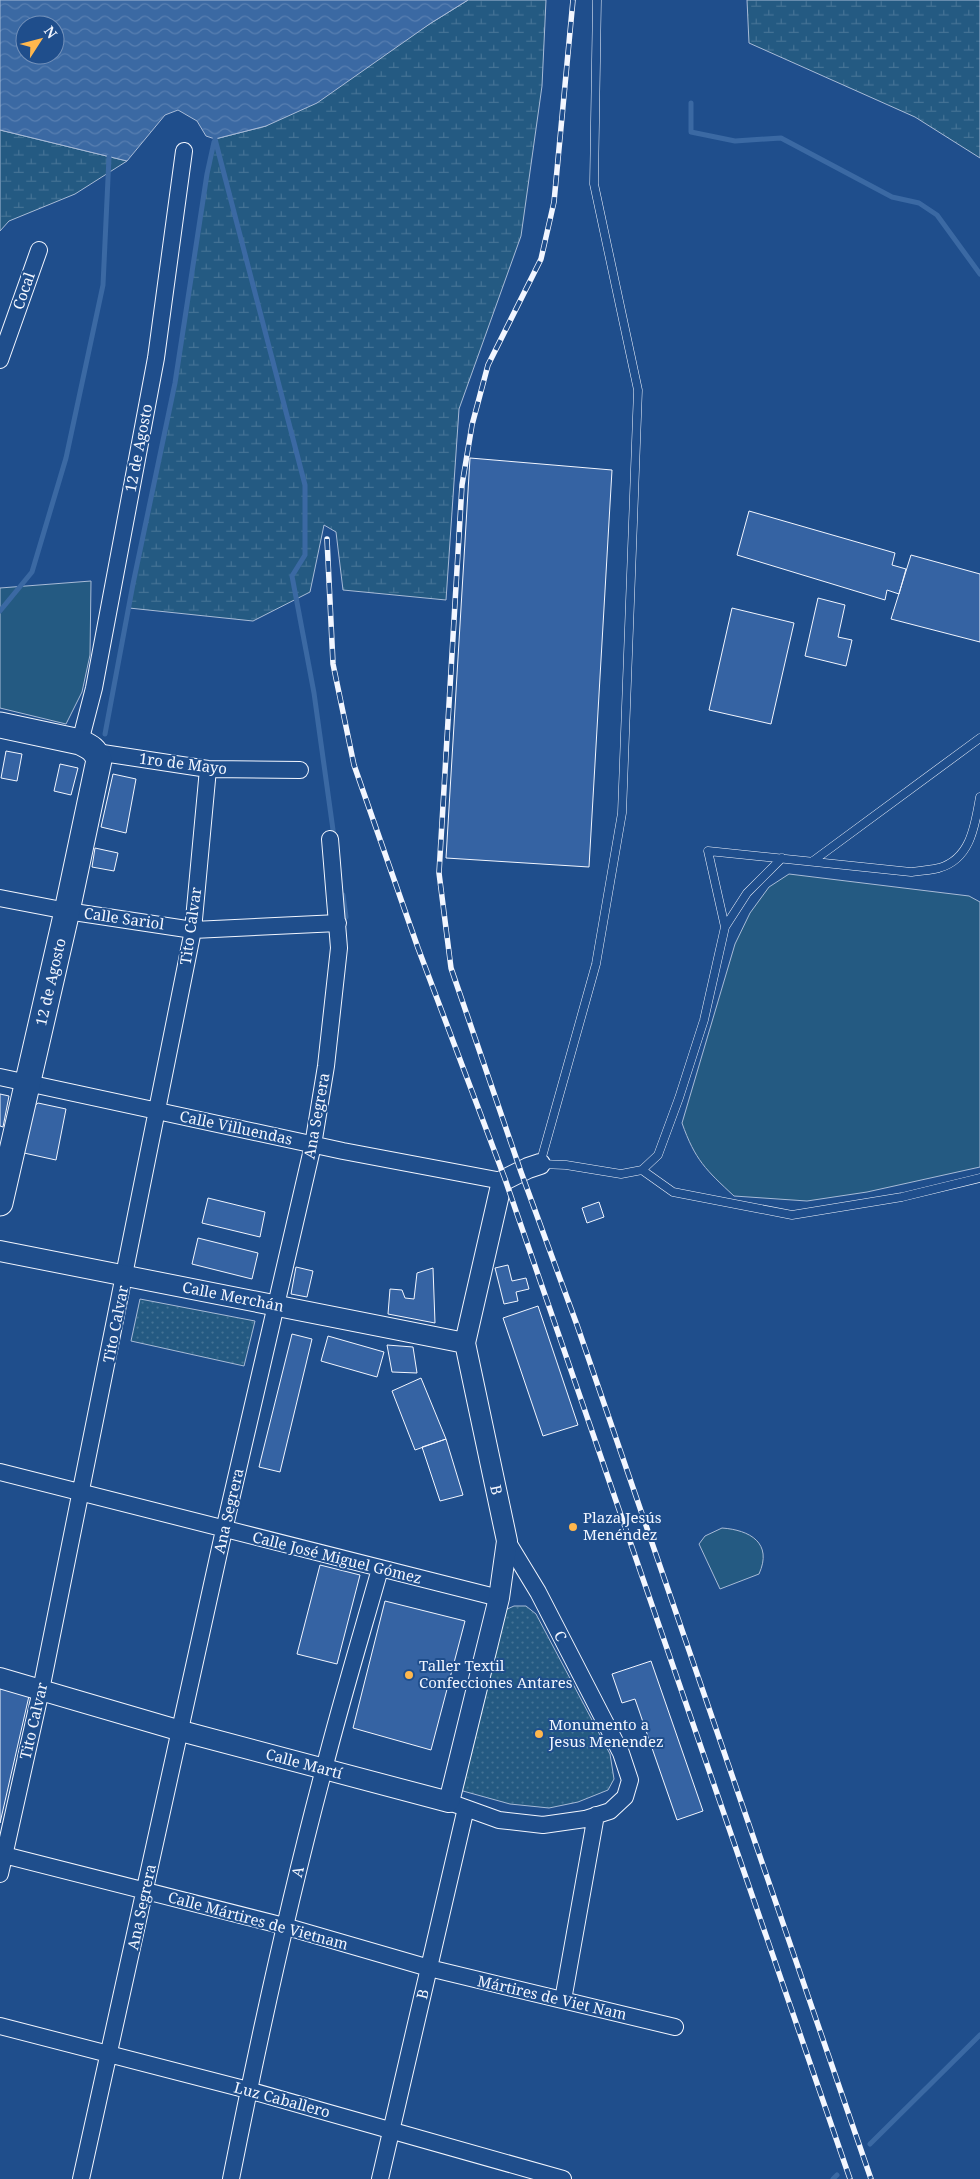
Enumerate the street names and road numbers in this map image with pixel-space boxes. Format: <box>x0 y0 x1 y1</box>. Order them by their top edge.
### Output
street label: Cocal <box>7 269 39 312</box>
street label: 12 de Agosto <box>120 402 156 494</box>
street label: 1ro de Mayo <box>138 748 228 778</box>
street label: Tito Calvar <box>175 886 205 966</box>
street label: Calle Sariol <box>83 902 166 934</box>
street label: 12 de Agosto <box>30 936 70 1028</box>
street label: Ana Segrera <box>299 1071 333 1160</box>
street label: Calle Villuendas <box>178 1105 295 1149</box>
street label: Calle Merchán <box>181 1276 286 1316</box>
street label: Tito Calvar <box>98 1283 132 1364</box>
street label: Ana Segrera <box>208 1466 248 1555</box>
street label: B <box>486 1483 508 1497</box>
street label: Calle José Miguel Gómez <box>250 1526 424 1588</box>
street label: C <box>550 1627 572 1644</box>
street label: Tito Calvar <box>14 1680 52 1761</box>
street label: Calle Martí <box>264 1743 345 1783</box>
street label: Ana Segrera <box>122 1862 160 1951</box>
street label: A <box>286 1864 308 1879</box>
street label: Calle Mártires de Vietnam <box>166 1886 351 1954</box>
street label: Mártires de Viet Nam <box>476 1970 629 2024</box>
street label: B <box>411 1987 433 2001</box>
street label: Luz Caballero <box>232 2077 333 2121</box>

